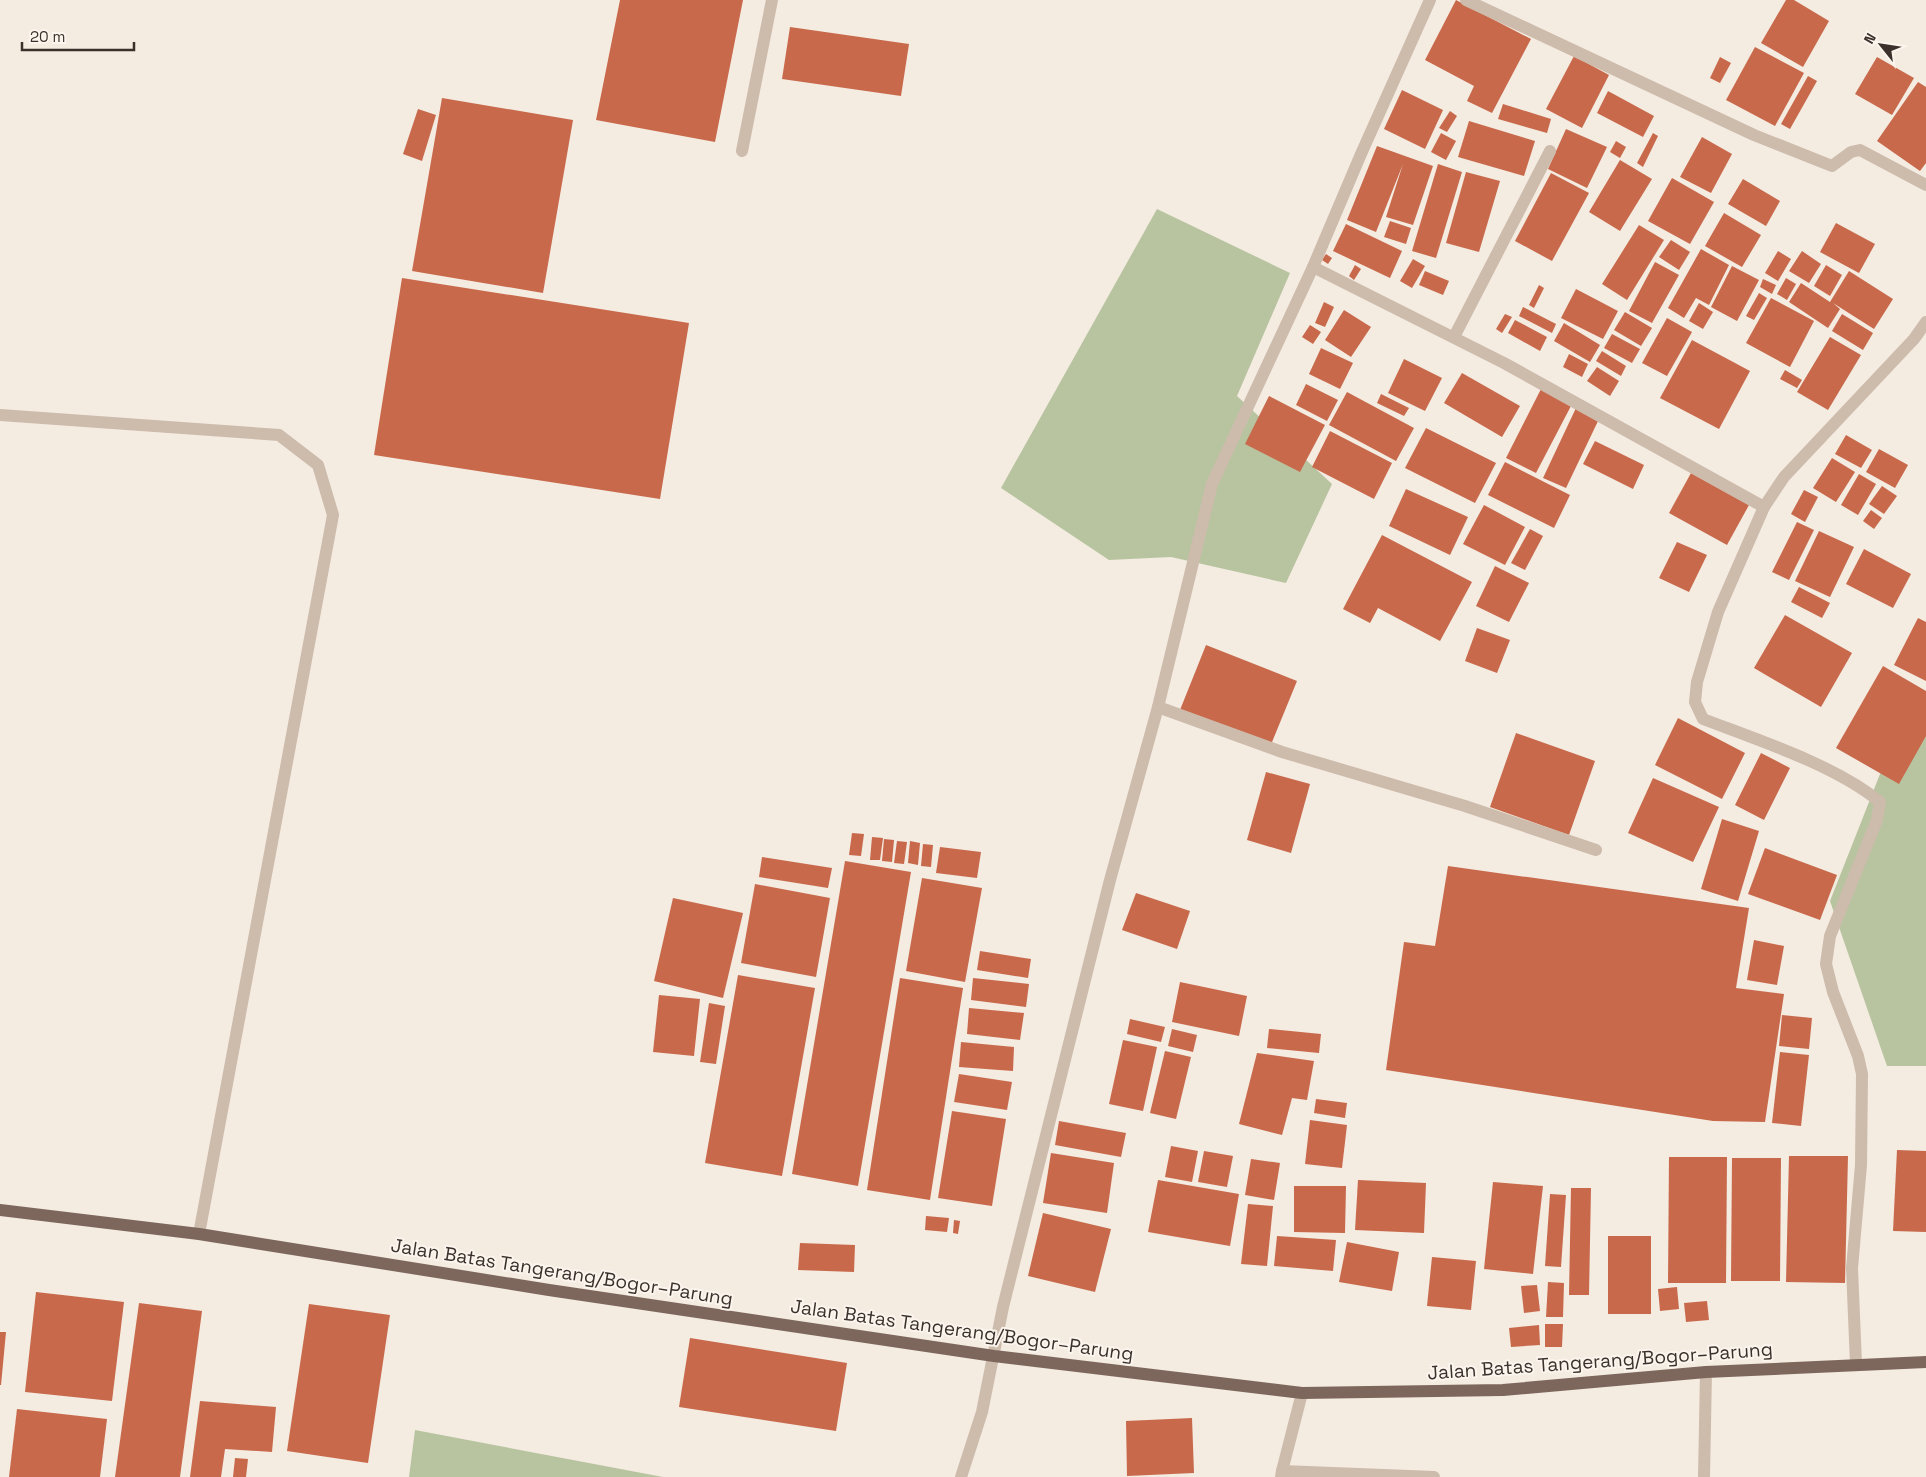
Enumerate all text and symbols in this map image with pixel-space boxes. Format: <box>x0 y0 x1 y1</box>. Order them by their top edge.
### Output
scale bar <box>22 20 135 52</box>
north arrow <box>1856 20 1906 70</box>
text: 20 m <box>30 27 65 46</box>
text: N <box>1860 30 1880 47</box>
street label: Jalan Batas Tangerang/Bogor–Parung <box>389 1233 735 1311</box>
street label: Jalan Batas Tangerang/Bogor–Parung <box>789 1294 1135 1366</box>
street label: Jalan Batas Tangerang/Bogor–Parung <box>1426 1336 1774 1386</box>

